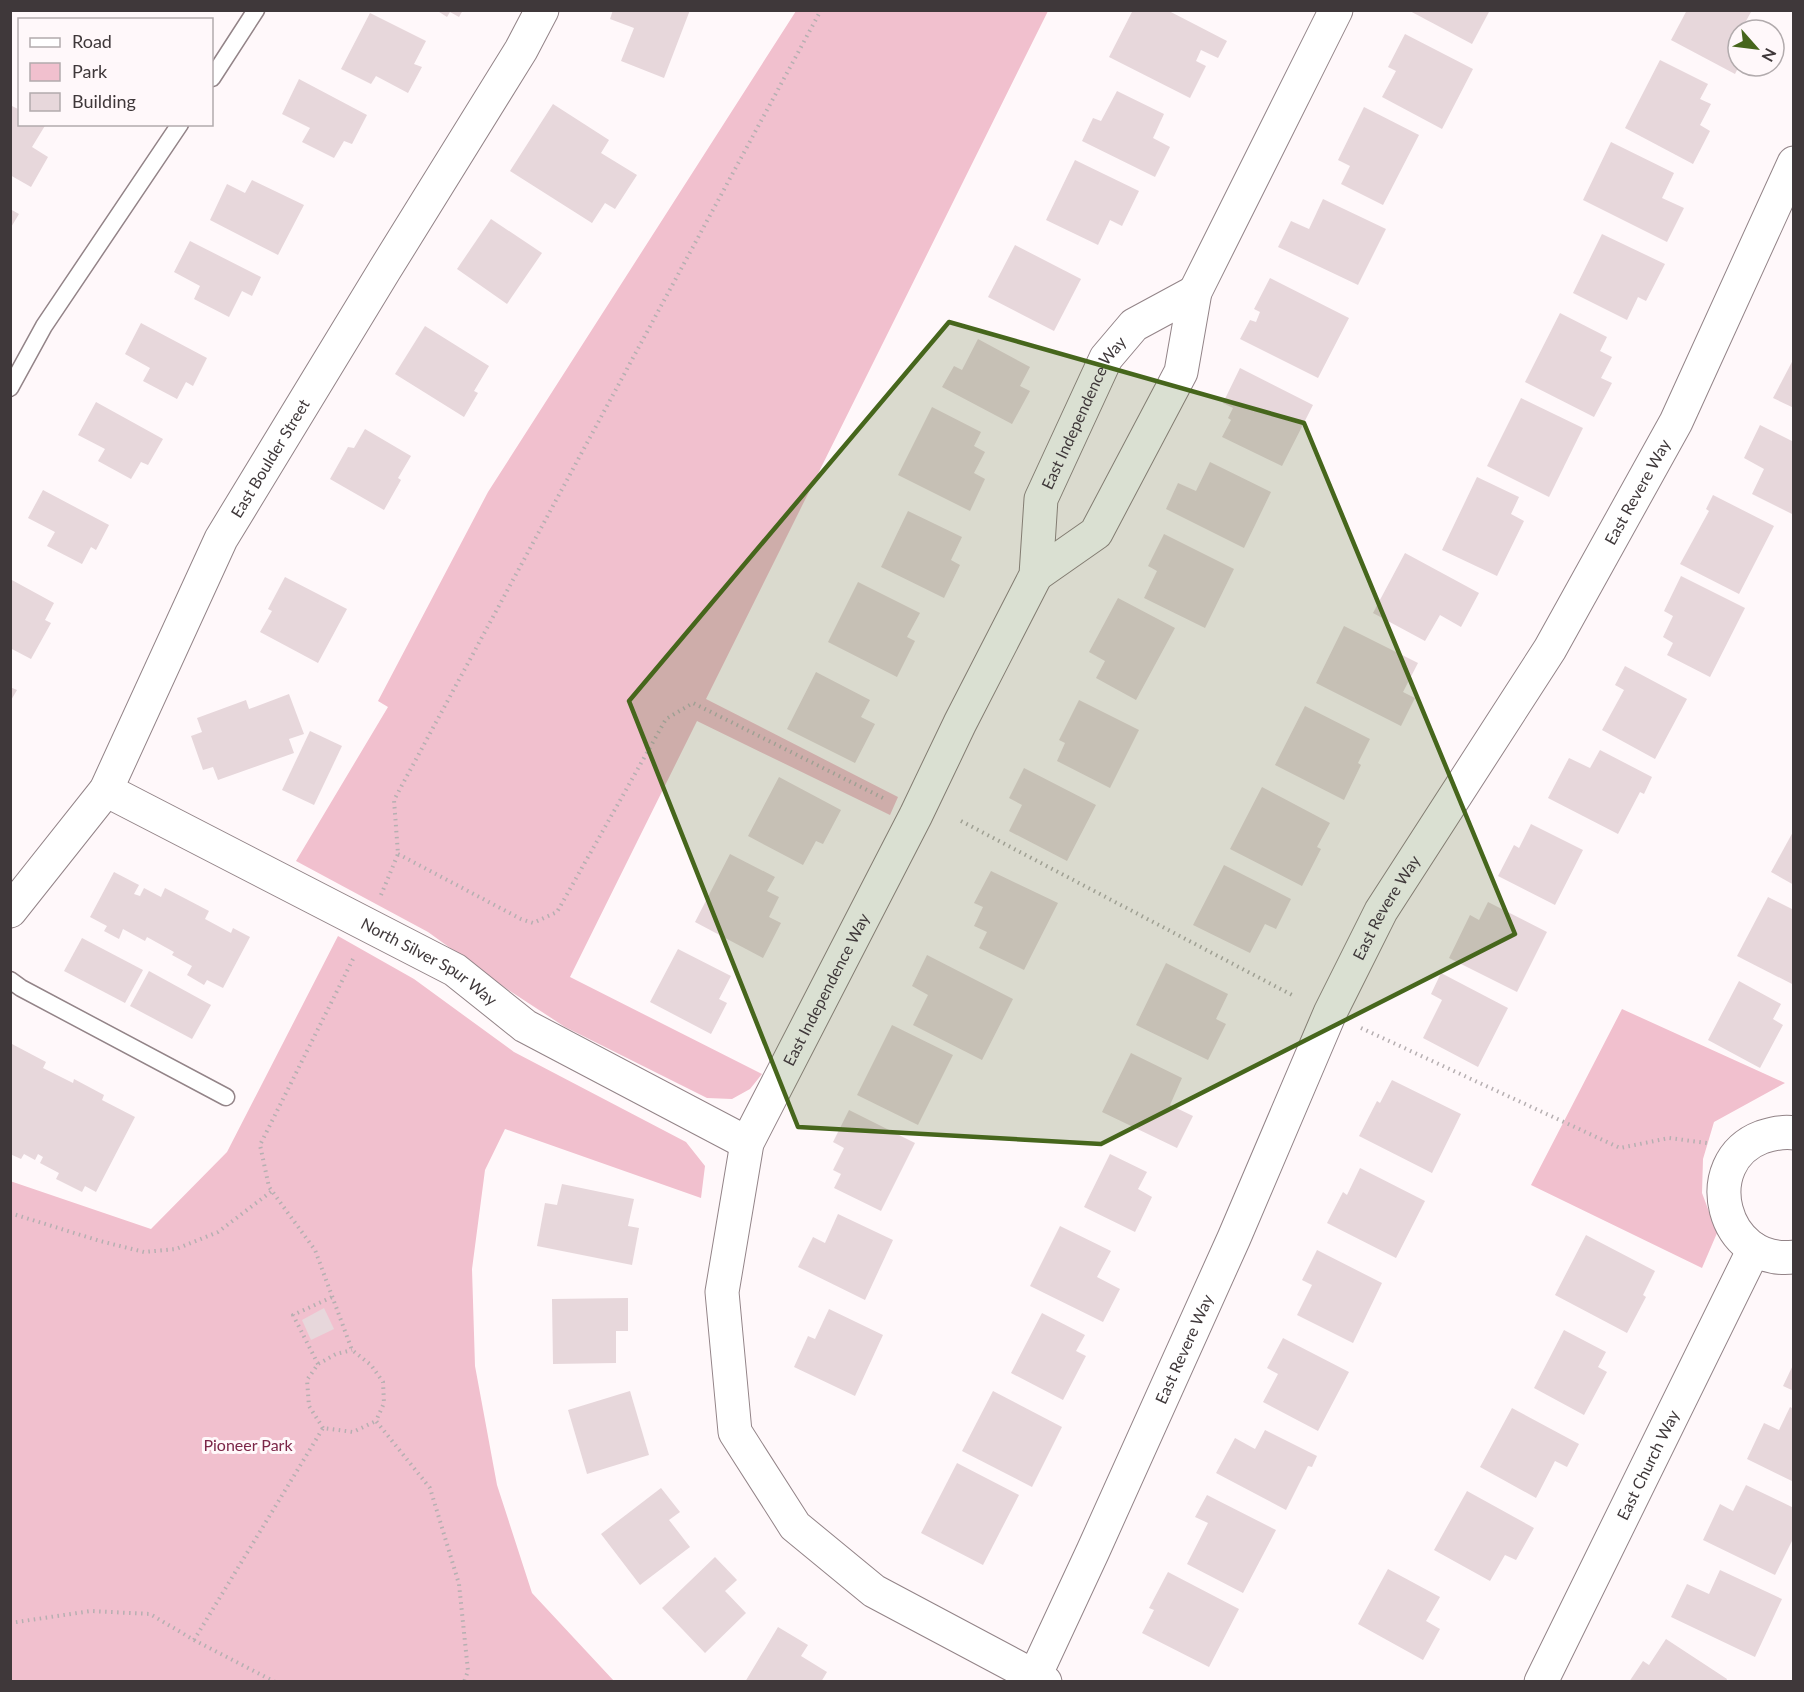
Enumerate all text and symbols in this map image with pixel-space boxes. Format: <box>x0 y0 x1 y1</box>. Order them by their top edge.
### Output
legend <box>18 18 213 126</box>
north arrow <box>1726 18 1786 78</box>
text: Road <box>72 30 112 52</box>
text: N <box>1758 45 1781 65</box>
text: Park <box>72 60 108 82</box>
text: Building <box>72 90 136 112</box>
street label: East Independence Way <box>1037 332 1130 492</box>
street label: East Boulder Street <box>226 395 313 521</box>
street label: East Revere Way <box>1600 435 1674 548</box>
street label: East Revere Way <box>1348 851 1424 963</box>
street label: East Independence Way <box>779 909 873 1069</box>
street label: North Silver Spur Way <box>358 913 502 1009</box>
street label: East Revere Way <box>1151 1291 1217 1406</box>
street label: East Church Way <box>1612 1406 1683 1523</box>
park label: Pioneer Park <box>203 1435 293 1454</box>

